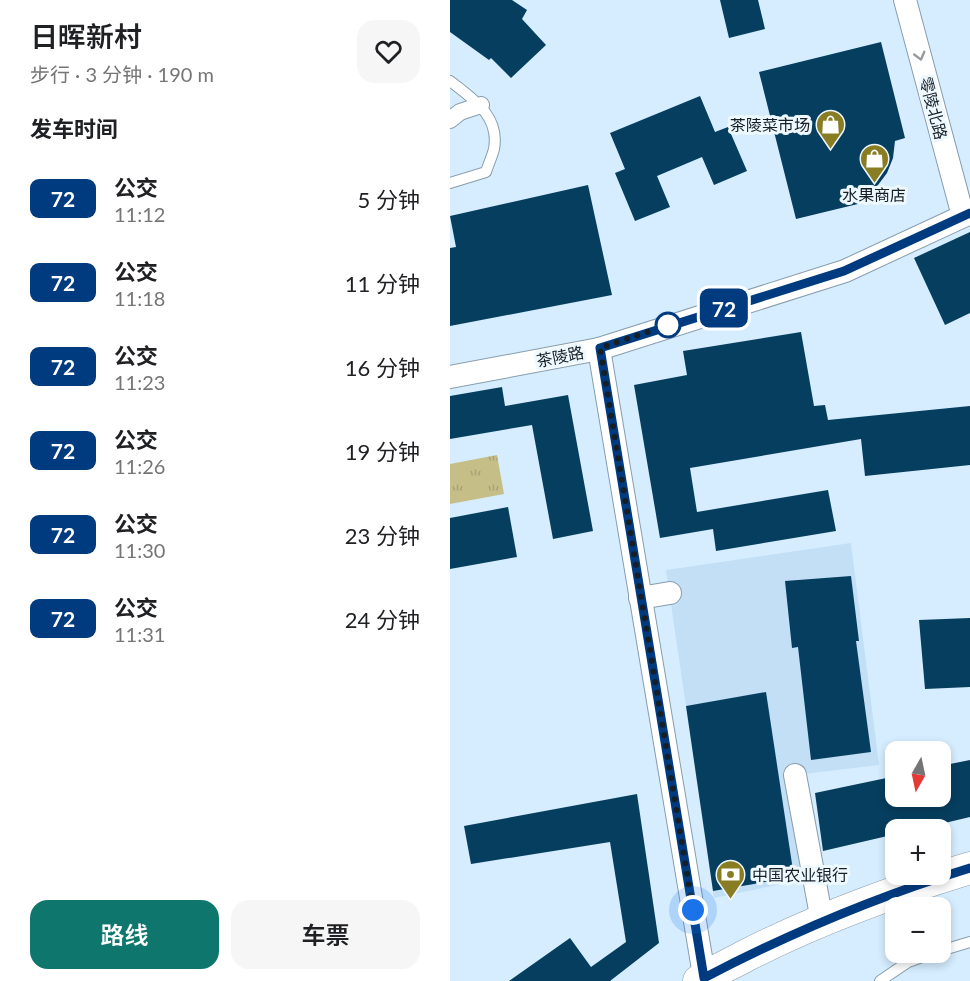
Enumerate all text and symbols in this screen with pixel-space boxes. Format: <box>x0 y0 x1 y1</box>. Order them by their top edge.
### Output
text: 日晖新村 <box>30 19 142 53</box>
button: heart <box>357 20 420 83</box>
one-way arrow <box>912 51 925 61</box>
text: 步行 · 3 分钟 · 190 m <box>30 62 214 86</box>
street label: 零陵北路 <box>917 75 951 141</box>
shop icon: 茶陵菜市场 <box>815 108 847 150</box>
text: 发车时间 <box>30 115 118 142</box>
place label: 茶陵菜市场 <box>730 115 810 134</box>
shop icon: 水果商店 <box>858 142 890 184</box>
text: 公交 <box>114 174 158 201</box>
place label: 水果商店 <box>842 185 906 204</box>
text: 72 <box>51 186 75 211</box>
text: 5 分钟 <box>358 186 420 213</box>
text: 11:12 <box>114 202 165 226</box>
text: 公交 <box>114 258 158 285</box>
text: 72 <box>51 270 75 295</box>
text: 11 分钟 <box>345 270 420 297</box>
text: 11:18 <box>114 286 165 310</box>
line badge: 72 <box>697 288 751 328</box>
text: 72 <box>712 296 736 321</box>
unlabelled marker <box>655 312 681 338</box>
text: 公交 <box>114 342 158 369</box>
street label: 茶陵路 <box>535 342 585 370</box>
text: 72 <box>51 354 75 379</box>
text: 16 分钟 <box>345 354 420 381</box>
text: 11:23 <box>114 370 165 394</box>
text: 公交 <box>114 426 158 453</box>
text: 72 <box>51 438 75 463</box>
text: 19 分钟 <box>345 438 420 465</box>
text: 11:26 <box>114 454 165 478</box>
text: 公交 <box>114 510 158 537</box>
text: 72 <box>51 522 75 547</box>
text: 23 分钟 <box>345 522 420 549</box>
text: 11:30 <box>114 538 165 562</box>
text: 公交 <box>114 594 158 621</box>
text: 72 <box>51 606 75 631</box>
text: 24 分钟 <box>345 606 420 633</box>
text: 11:31 <box>114 622 165 646</box>
north arrow <box>885 741 951 807</box>
map controls <box>885 741 951 963</box>
button: + <box>885 819 951 885</box>
bank icon: 中国农业银行 <box>715 858 747 900</box>
place label: 中国农业银行 <box>752 865 848 884</box>
your location <box>678 895 708 925</box>
button: − <box>885 897 951 963</box>
button: 路线 <box>30 900 219 969</box>
button: 车票 <box>231 900 420 969</box>

